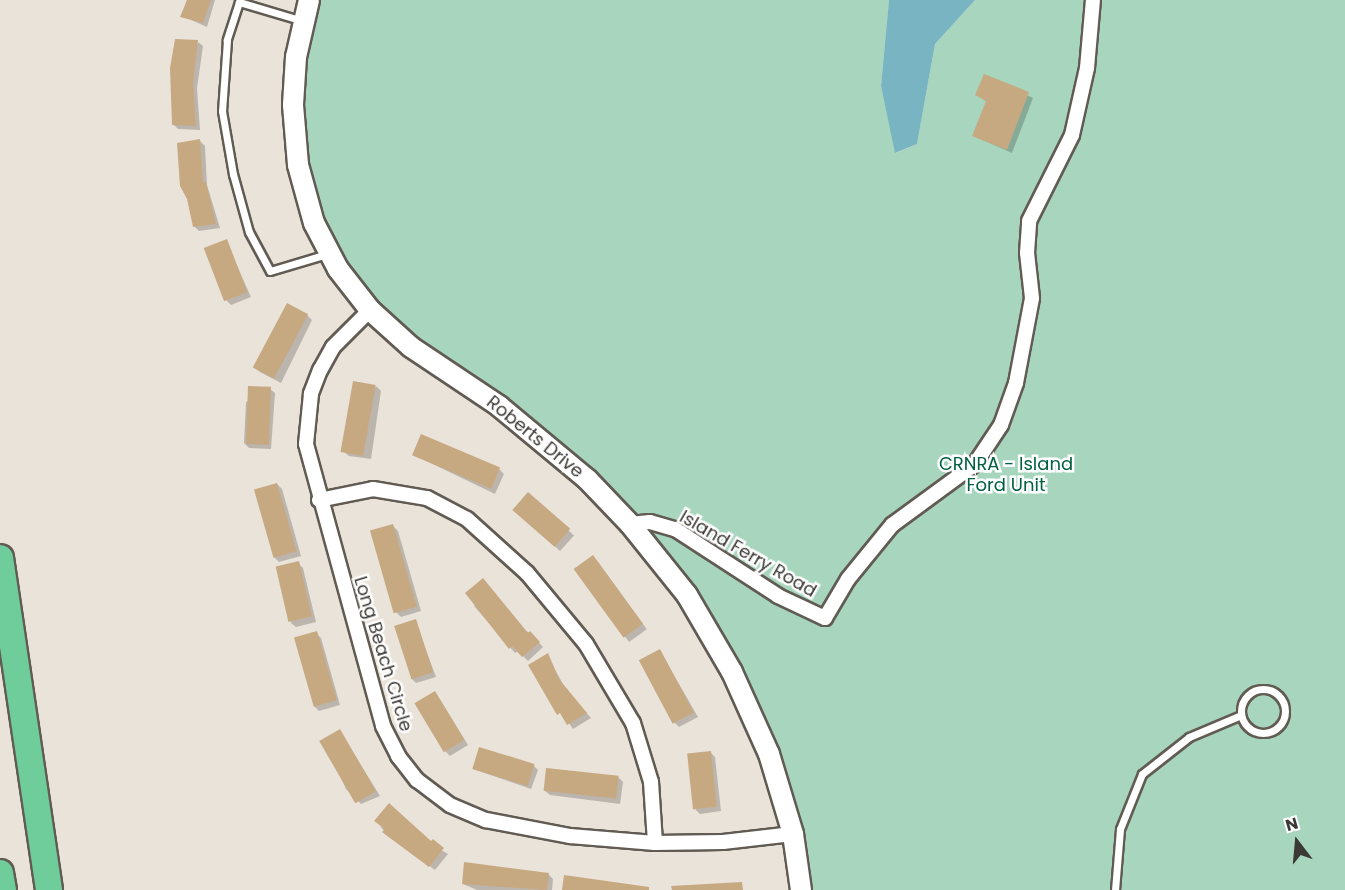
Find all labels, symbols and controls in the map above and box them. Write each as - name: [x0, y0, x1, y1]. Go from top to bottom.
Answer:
- street label: Roberts Drive: [482, 391, 588, 483]
- park label: CRNRA - Island Ford Unit: [939, 454, 1073, 496]
- street label: Island Ferry Road: [676, 506, 820, 602]
- street label: Long Beach Circle: [349, 574, 417, 734]
- north arrow: [1267, 812, 1327, 872]
- text: N: [1283, 812, 1301, 837]

